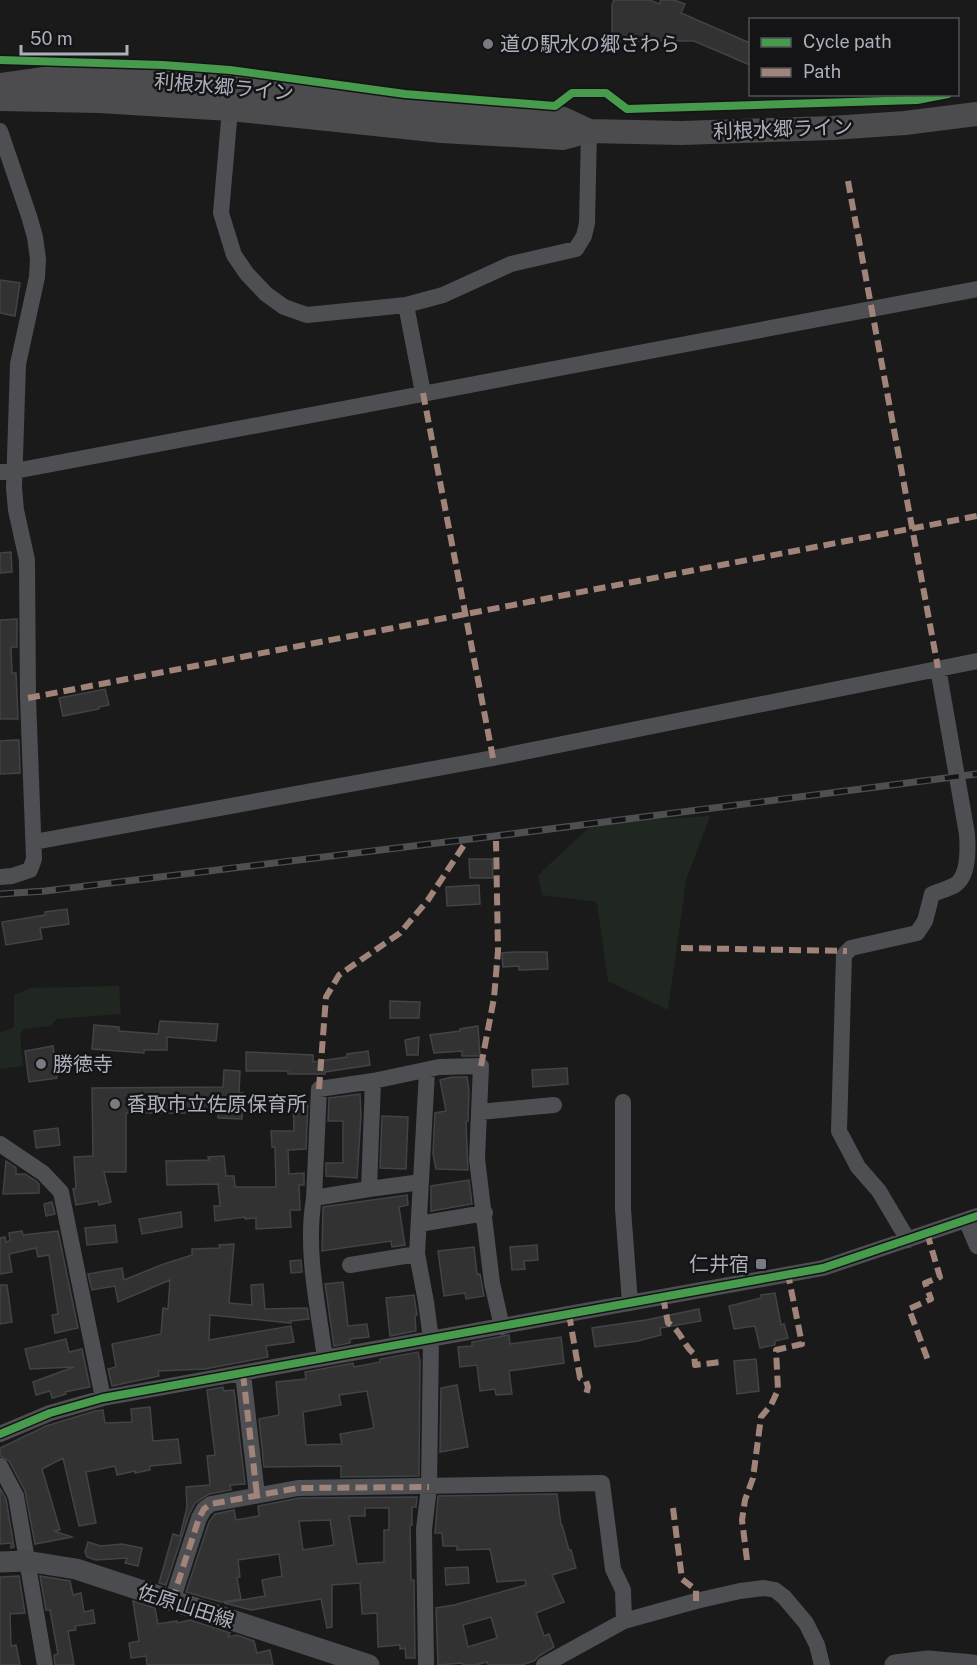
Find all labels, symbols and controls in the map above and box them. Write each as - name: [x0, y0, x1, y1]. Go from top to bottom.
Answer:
- scale bar: [21, 18, 128, 56]
- legend: [749, 18, 959, 96]
- text: 50 m: [30, 28, 73, 49]
- text: Cycle path: [803, 31, 892, 52]
- place label: 道の駅水の郷さわら: [500, 32, 680, 56]
- marker: 道の駅水の郷さわら: [481, 37, 495, 51]
- text: Path: [803, 61, 841, 82]
- street label: 利根水郷ライン: [153, 69, 295, 105]
- street label: 利根水郷ライン: [713, 115, 853, 143]
- place label: 勝徳寺: [53, 1052, 113, 1076]
- marker: 勝徳寺: [34, 1057, 48, 1071]
- place label: 香取市立佐原保育所: [127, 1092, 307, 1116]
- marker: 香取市立佐原保育所: [108, 1097, 122, 1111]
- place label: 仁井宿: [689, 1252, 749, 1276]
- marker: 仁井宿: [754, 1257, 768, 1271]
- street label: 佐原山田線: [135, 1579, 237, 1633]

